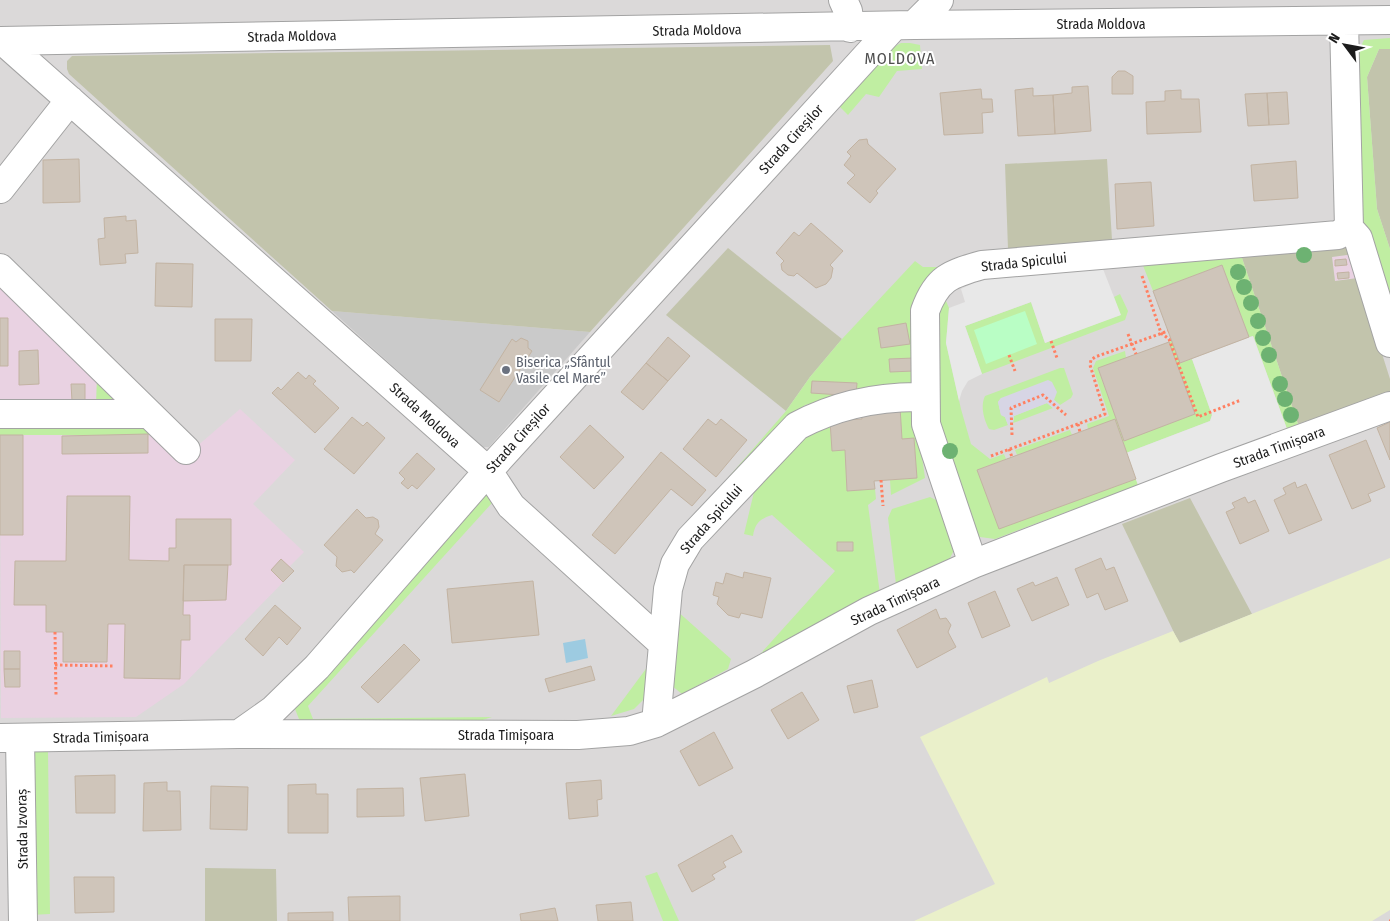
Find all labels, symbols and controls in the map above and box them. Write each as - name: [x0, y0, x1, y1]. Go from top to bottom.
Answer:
- street label: Strada Moldova: [1056, 16, 1146, 33]
- north arrow: [1320, 20, 1370, 70]
- street label: Strada Moldova: [652, 21, 742, 40]
- street label: Strada Moldova: [247, 27, 337, 46]
- text: N: [1325, 30, 1344, 46]
- district label: MOLDOVA: [865, 49, 935, 68]
- street label: Strada Cireșilor: [756, 101, 828, 178]
- street label: Strada Spicului: [980, 250, 1068, 275]
- place label: Biserica „Sfântul Vasile cel Mare”: [516, 354, 611, 387]
- marker: Biserica „Sfântul Vasile cel Mare”: [500, 364, 512, 376]
- street label: Strada Moldova: [386, 379, 464, 452]
- street label: Strada Cireșilor: [483, 400, 555, 477]
- street label: Strada Timișoara: [1231, 423, 1328, 473]
- street label: Strada Spicului: [677, 481, 746, 557]
- street label: Strada Timișoara: [848, 573, 943, 630]
- street label: Strada Timișoara: [458, 727, 554, 745]
- street label: Strada Timișoara: [53, 728, 149, 748]
- street label: Strada Izvoraș: [13, 789, 33, 869]

